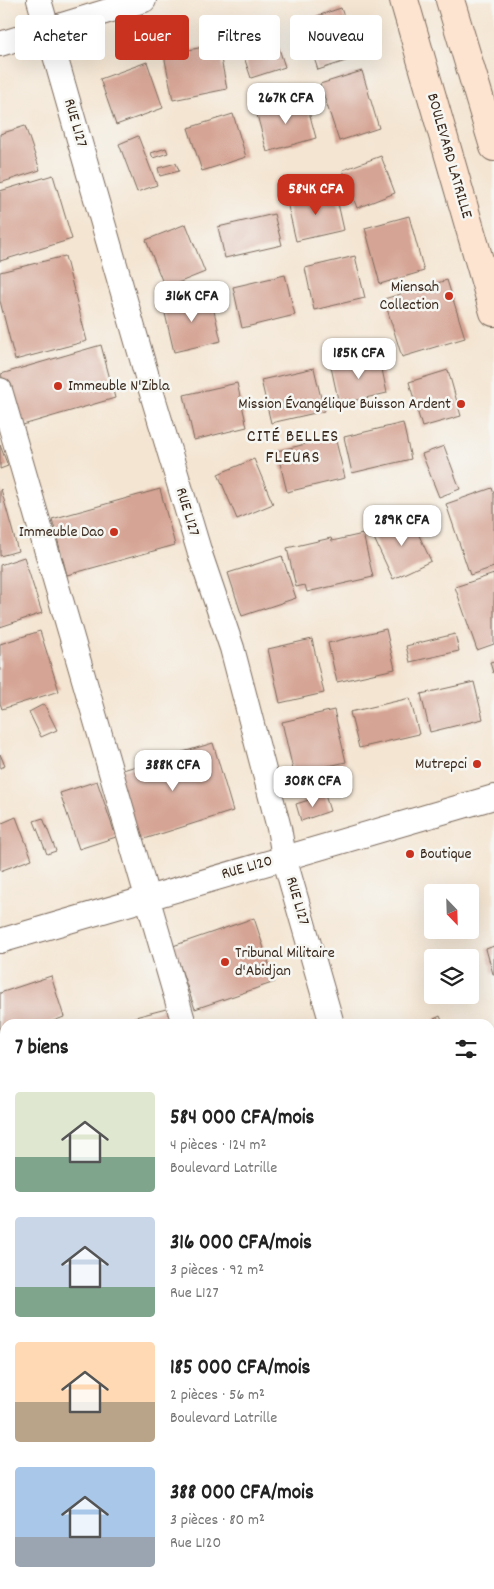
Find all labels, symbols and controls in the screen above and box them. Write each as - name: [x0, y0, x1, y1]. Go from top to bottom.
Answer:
- chip: Acheter: [15, 15, 105, 60]
- chip: Louer: [115, 15, 189, 60]
- chip: Filtres: [199, 15, 280, 60]
- chip: Nouveau: [290, 15, 382, 60]
- pin: 267K CFA: [234, 82, 338, 125]
- text: 267K CFA: [258, 87, 314, 110]
- street label: BOULEVARD LATRILLE: [420, 91, 478, 222]
- street label: RUE L127: [57, 96, 93, 150]
- pin: 584K CFA: [264, 174, 368, 216]
- text: 584K CFA: [288, 178, 344, 201]
- place label: Miensah Collection: [380, 276, 439, 317]
- pin: 316K CFA: [140, 280, 244, 323]
- text: 316K CFA: [165, 285, 219, 308]
- marker: Miensah Collection: [443, 290, 455, 302]
- pin: 185K CFA: [307, 338, 411, 380]
- text: 185K CFA: [333, 342, 385, 365]
- place label: Immeuble N'Zibla: [68, 375, 170, 398]
- marker: Immeuble N'Zibla: [52, 380, 64, 392]
- place label: Mission Évangélique Buisson Ardent: [238, 393, 451, 416]
- marker: Mission Évangélique Buisson Ardent: [455, 398, 467, 410]
- district label: CITÉ BELLES FLEURS: [247, 425, 339, 471]
- street label: RUE L127: [169, 485, 205, 539]
- pin: 289K CFA: [350, 504, 454, 547]
- text: 289K CFA: [374, 509, 430, 532]
- place label: Immeuble Dao: [19, 521, 104, 544]
- marker: Immeuble Dao: [108, 526, 120, 538]
- pin: 388K CFA: [121, 750, 225, 792]
- place label: Mutrepci: [415, 753, 467, 776]
- text: 388K CFA: [146, 754, 200, 777]
- marker: Mutrepci: [471, 758, 483, 770]
- pin: 308K CFA: [261, 766, 365, 808]
- text: 308K CFA: [284, 770, 342, 793]
- place label: Boutique: [420, 843, 472, 866]
- marker: Boutique: [404, 848, 416, 860]
- street label: RUE L120: [219, 850, 275, 886]
- street label: RUE L127: [279, 874, 315, 928]
- north arrow: [424, 884, 479, 939]
- map controls: [424, 884, 479, 1004]
- place label: Tribunal Militaire d'Abidjan: [235, 942, 335, 983]
- button: layers: [424, 949, 479, 1004]
- marker: Tribunal Militaire d'Abidjan: [219, 956, 231, 968]
- text: 7 biens: [15, 1034, 69, 1064]
- icon: filters: [452, 1035, 480, 1063]
- text: 584 000 CFA/mois: [170, 1104, 314, 1134]
- icon: home: [55, 1112, 115, 1172]
- text: 4 pièces · 124 m²: [170, 1134, 266, 1157]
- text: Boulevard Latrille: [170, 1157, 277, 1180]
- text: 316 000 CFA/mois: [170, 1229, 312, 1259]
- icon: home: [55, 1237, 115, 1297]
- text: 3 pièces · 92 m²: [170, 1259, 264, 1282]
- text: Rue L127: [170, 1282, 219, 1305]
- text: 185 000 CFA/mois: [170, 1354, 310, 1384]
- icon: home: [55, 1362, 115, 1422]
- text: 2 pièces · 56 m²: [170, 1384, 265, 1407]
- text: Boulevard Latrille: [170, 1407, 277, 1430]
- text: 388 000 CFA/mois: [170, 1479, 314, 1509]
- icon: home: [55, 1487, 115, 1547]
- text: 3 pièces · 80 m²: [170, 1509, 265, 1532]
- text: Rue L120: [170, 1532, 221, 1555]

